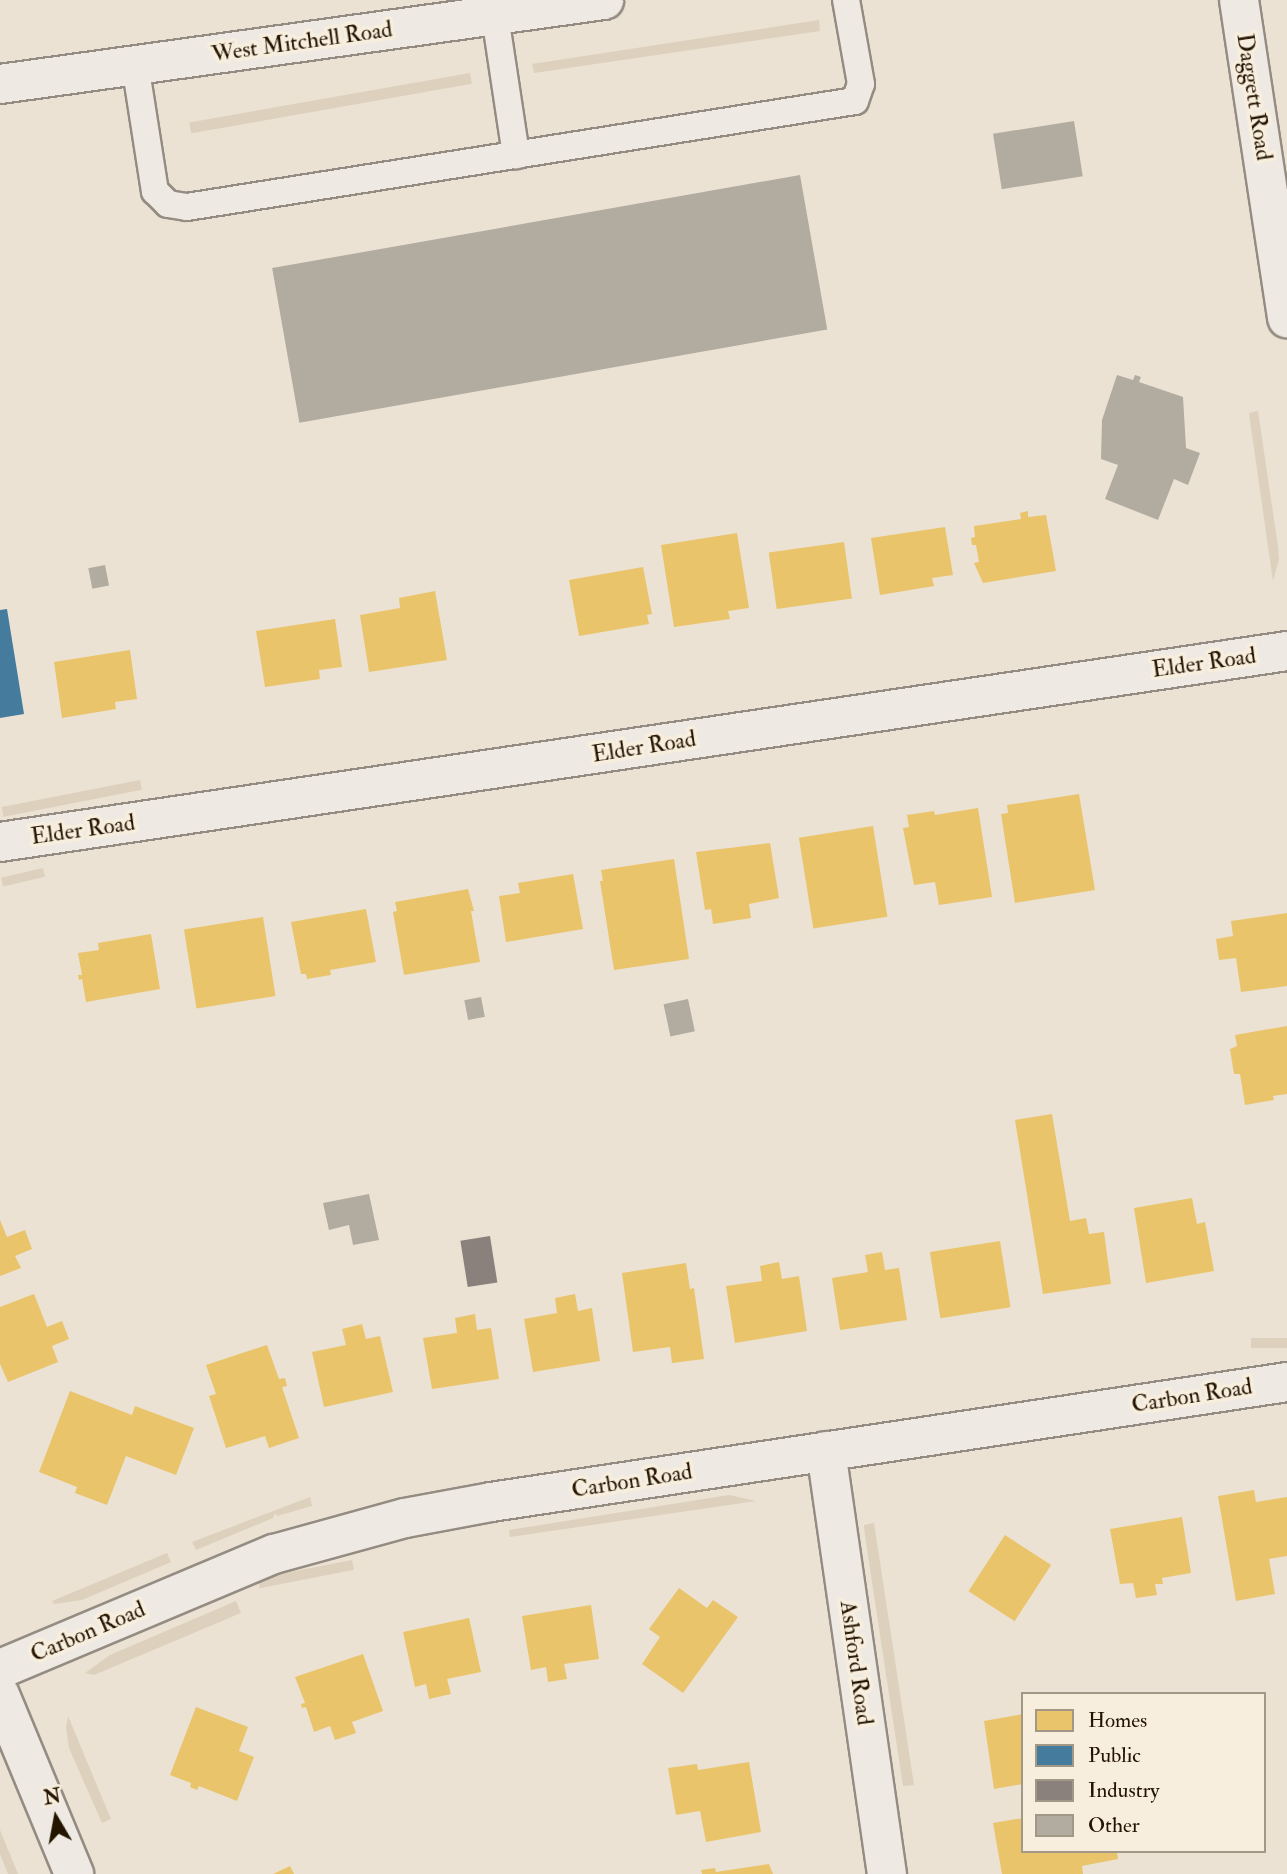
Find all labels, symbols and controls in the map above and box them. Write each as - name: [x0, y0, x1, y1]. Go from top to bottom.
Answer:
- street label: West Mitchell Road: [210, 16, 394, 68]
- street label: Daggett Road: [1230, 31, 1278, 163]
- street label: Elder Road: [1150, 642, 1258, 684]
- street label: Elder Road: [590, 725, 698, 769]
- street label: Elder Road: [29, 809, 137, 851]
- street label: Carbon Road: [1130, 1373, 1254, 1419]
- street label: Carbon Road: [570, 1458, 694, 1504]
- street label: Carbon Road: [27, 1595, 149, 1669]
- street label: Ashford Road: [834, 1599, 878, 1727]
- legend: [1021, 1692, 1266, 1853]
- text: Homes: [1088, 1707, 1147, 1734]
- text: Public: [1088, 1742, 1141, 1769]
- text: Industry: [1088, 1777, 1160, 1804]
- north arrow: [21, 1783, 91, 1853]
- text: N: [42, 1784, 63, 1811]
- text: Other: [1088, 1812, 1140, 1839]

